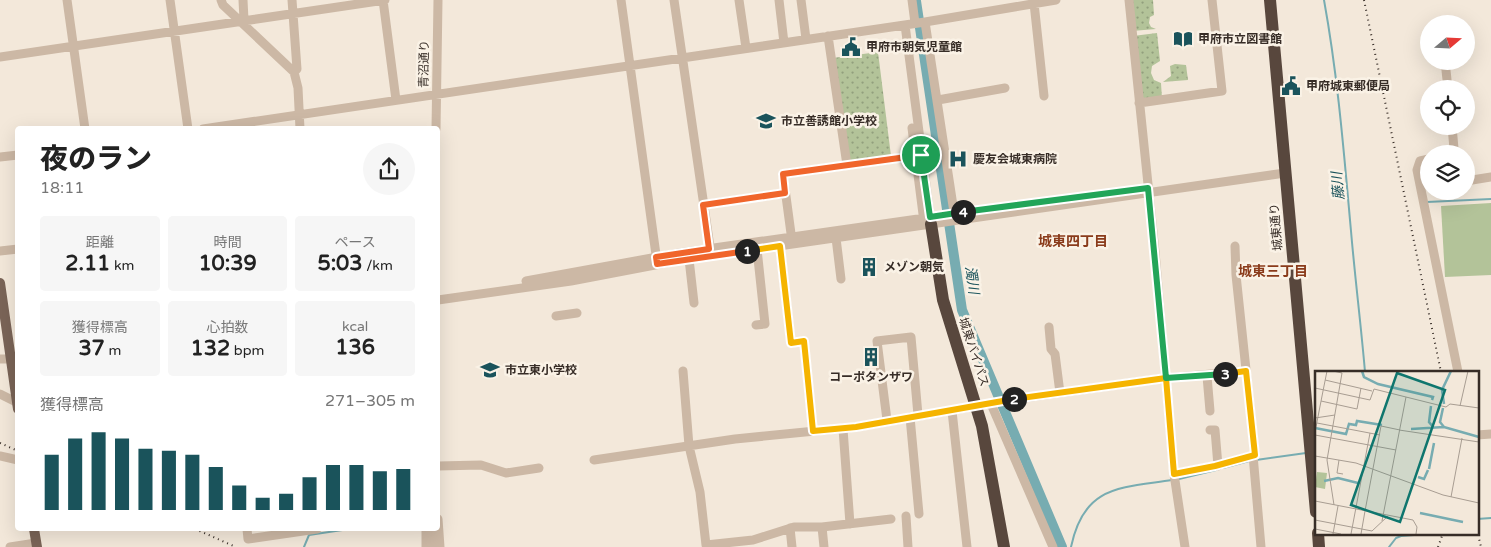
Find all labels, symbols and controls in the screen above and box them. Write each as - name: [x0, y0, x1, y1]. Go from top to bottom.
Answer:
- north arrow: [1420, 15, 1475, 70]
- map controls: [1420, 15, 1475, 200]
- library icon: 甲府市立図書館: [1172, 28, 1194, 50]
- place label: 甲府市立図書館: [1198, 32, 1282, 46]
- public building icon: 甲府市朝気児童館: [840, 36, 862, 58]
- street label: 青沼通り: [417, 40, 431, 88]
- place label: 甲府市朝気児童館: [866, 40, 962, 54]
- public building icon: 甲府城東郵便局: [1280, 75, 1302, 97]
- place label: 甲府城東郵便局: [1306, 79, 1390, 93]
- button: locate: [1420, 80, 1475, 135]
- school or university icon: 市立善誘館小学校: [755, 110, 777, 132]
- place label: 市立善誘館小学校: [781, 114, 877, 128]
- pin: [900, 134, 942, 176]
- icon: arrive: [907, 141, 935, 169]
- text: 夜のラン: [40, 142, 152, 176]
- button: share: [363, 143, 415, 195]
- button: layers: [1420, 145, 1475, 200]
- hospital icon: 慶友会城東病院: [947, 148, 969, 170]
- place label: 慶友会城東病院: [973, 152, 1057, 166]
- water label: 藤川: [1328, 169, 1348, 201]
- text: 18:11: [40, 178, 84, 198]
- pin: 4: [950, 200, 976, 224]
- street label: 城東通り: [1267, 202, 1285, 252]
- text: 4: [959, 204, 968, 221]
- district label: 城東四丁目: [1038, 233, 1108, 250]
- text: 距離: [86, 234, 114, 251]
- text: 時間: [213, 234, 241, 251]
- text: ペース: [335, 234, 376, 251]
- pin: 1: [734, 238, 760, 264]
- text: 1: [743, 243, 752, 260]
- text: 2.11: [65, 251, 110, 276]
- text: 10:39: [198, 251, 257, 276]
- text: 5:03: [317, 251, 363, 276]
- building icon: メゾン朝気: [858, 256, 880, 278]
- text: km: [110, 257, 134, 274]
- text: /km: [363, 257, 393, 274]
- place label: メゾン朝気: [884, 260, 944, 274]
- district label: 城東三丁目: [1238, 263, 1308, 280]
- water label: 濁川: [962, 265, 983, 297]
- street label: 城東バイパス: [956, 316, 992, 388]
- text: kcal: [342, 318, 368, 335]
- text: 獲得標高: [72, 319, 128, 336]
- text: 心拍数: [206, 319, 248, 336]
- text: 136: [335, 335, 375, 360]
- text: 37: [78, 336, 105, 361]
- text: 132: [191, 336, 230, 361]
- text: m: [105, 342, 121, 359]
- text: bpm: [230, 342, 264, 359]
- building icon: コーポタンザワ: [860, 346, 882, 368]
- school or university icon: 市立東小学校: [479, 359, 501, 381]
- pin: 3: [1212, 362, 1238, 386]
- place label: 市立東小学校: [505, 363, 577, 377]
- text: 3: [1221, 366, 1230, 383]
- place label: コーポタンザワ: [829, 370, 913, 384]
- inset map: [1315, 371, 1478, 534]
- pin: 2: [1002, 386, 1026, 412]
- text: 271–305 m: [325, 391, 415, 411]
- text: 2: [1010, 391, 1019, 408]
- text: 獲得標高: [40, 395, 104, 415]

